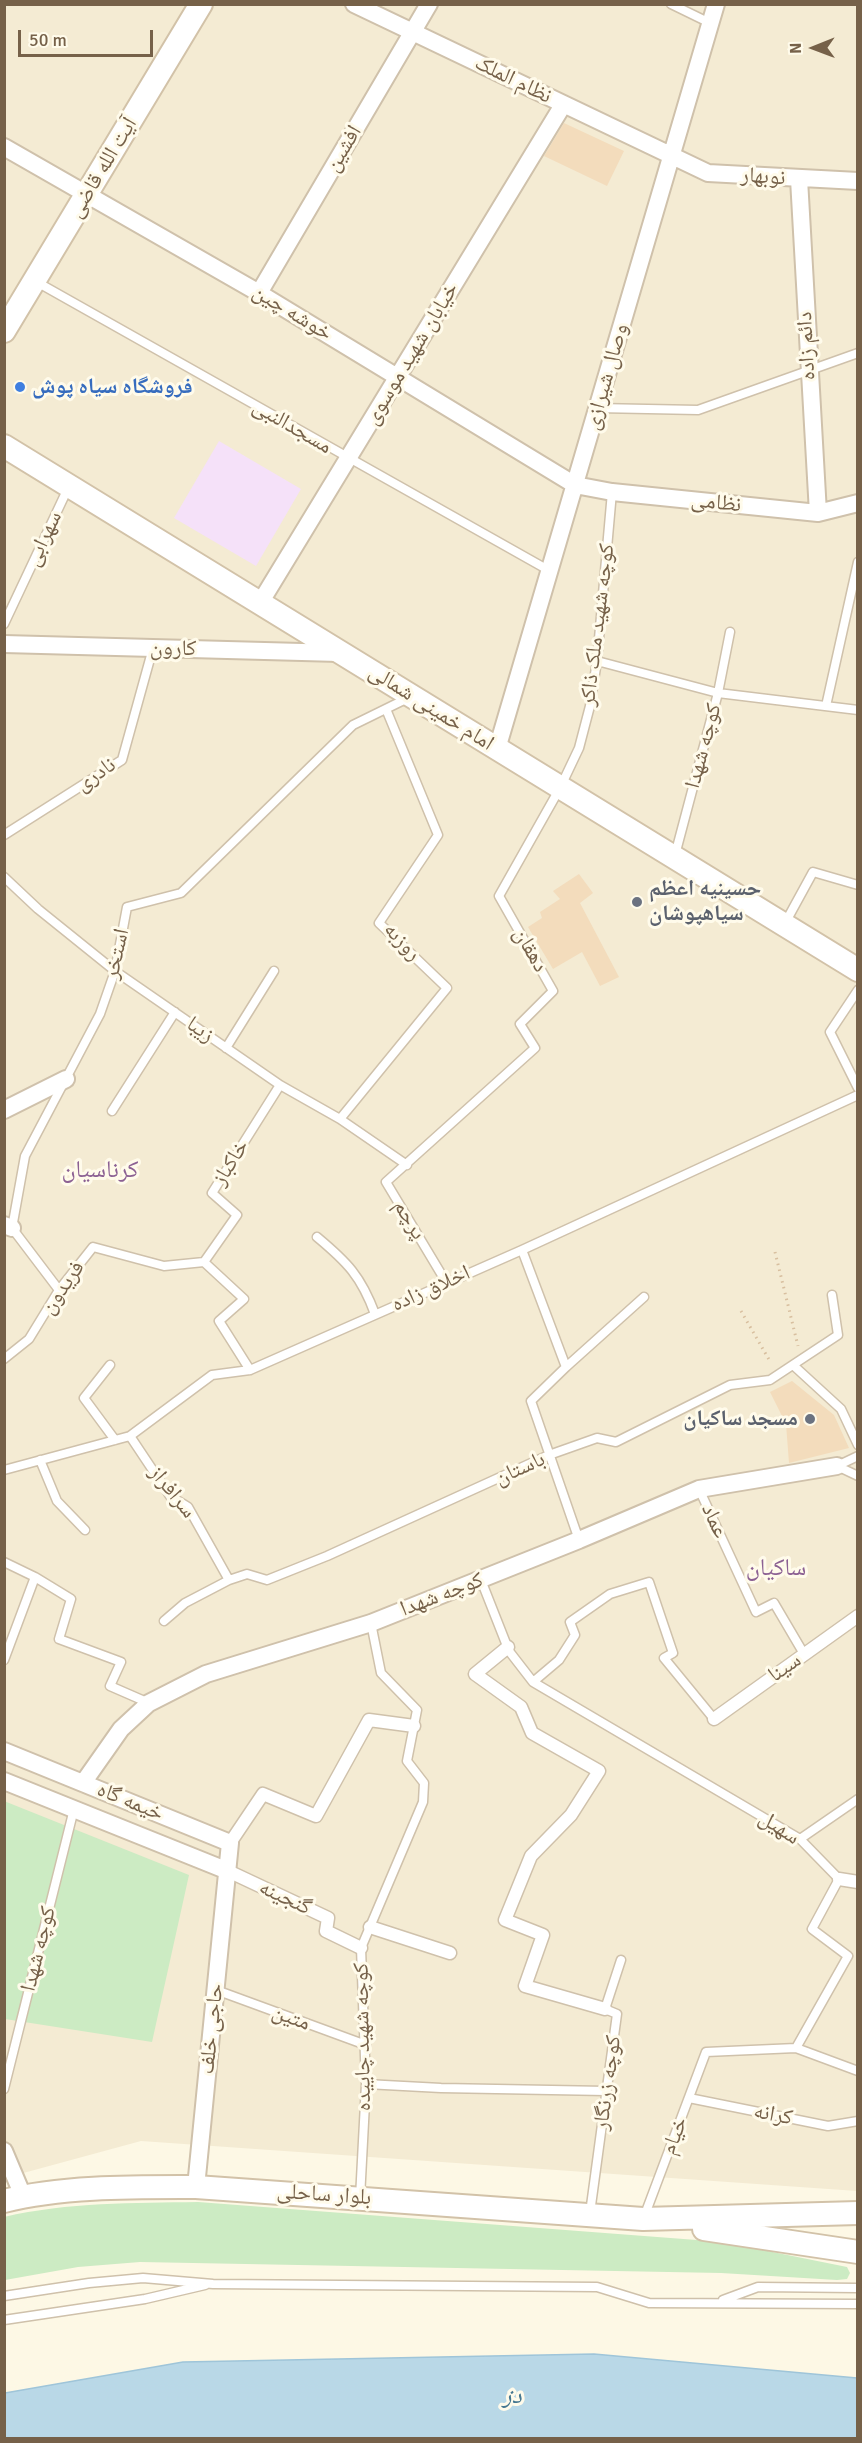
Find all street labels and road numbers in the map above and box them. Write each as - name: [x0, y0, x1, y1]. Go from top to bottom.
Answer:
- street label: نظام الملک: [470, 50, 556, 110]
- street label: آیت الله قاضی: [63, 113, 143, 223]
- street label: افشین: [320, 121, 368, 177]
- street label: نوبهار: [740, 162, 786, 192]
- street label: خیابان شهید موسوی: [359, 278, 465, 430]
- street label: خوشه چین: [247, 279, 337, 347]
- street label: دائم زاده: [792, 311, 822, 381]
- street label: وصال شیرازی: [579, 321, 635, 433]
- street label: مسجدالنبی: [247, 394, 337, 460]
- street label: نظامی: [689, 487, 743, 519]
- street label: سهرابی: [20, 507, 68, 571]
- street label: کوچه شهید ملک ذاکر: [575, 542, 621, 708]
- street label: کارون: [150, 635, 196, 663]
- street label: امام خمینی شمالی: [363, 659, 499, 757]
- street label: کوچه شهدا: [680, 701, 728, 791]
- street label: نادری: [71, 752, 121, 798]
- street label: روزبه: [378, 917, 426, 967]
- street label: دهقان: [507, 923, 553, 977]
- street label: استخر: [98, 926, 136, 982]
- street label: زیبا: [181, 1011, 219, 1049]
- street label: خاکباز: [207, 1135, 255, 1191]
- street label: پرچم: [387, 1195, 431, 1245]
- street label: فریدون: [35, 1256, 91, 1320]
- street label: اخلاق زاده: [387, 1260, 475, 1318]
- street label: باستان: [491, 1446, 549, 1492]
- street label: سرافراز: [143, 1460, 201, 1524]
- street label: عماد: [695, 1500, 733, 1542]
- street label: کوچه شهدا: [397, 1567, 487, 1623]
- street label: سینا: [763, 1647, 807, 1689]
- street label: خیمه گاه: [93, 1777, 167, 1827]
- street label: سهیل: [753, 1805, 805, 1851]
- street label: گنجینه: [255, 1875, 315, 1921]
- street label: کوچه شهدا: [16, 1904, 62, 1994]
- street label: کوچه شهید چاییده: [349, 1962, 377, 2112]
- street label: حاجی خلف: [194, 1982, 230, 2076]
- street label: متین: [268, 1999, 314, 2037]
- street label: کوچه زرنگار: [588, 2034, 628, 2132]
- street label: کرانه: [751, 2098, 795, 2132]
- street label: خیام: [656, 2113, 694, 2159]
- street label: بلوار ساحلی: [276, 2179, 372, 2211]

